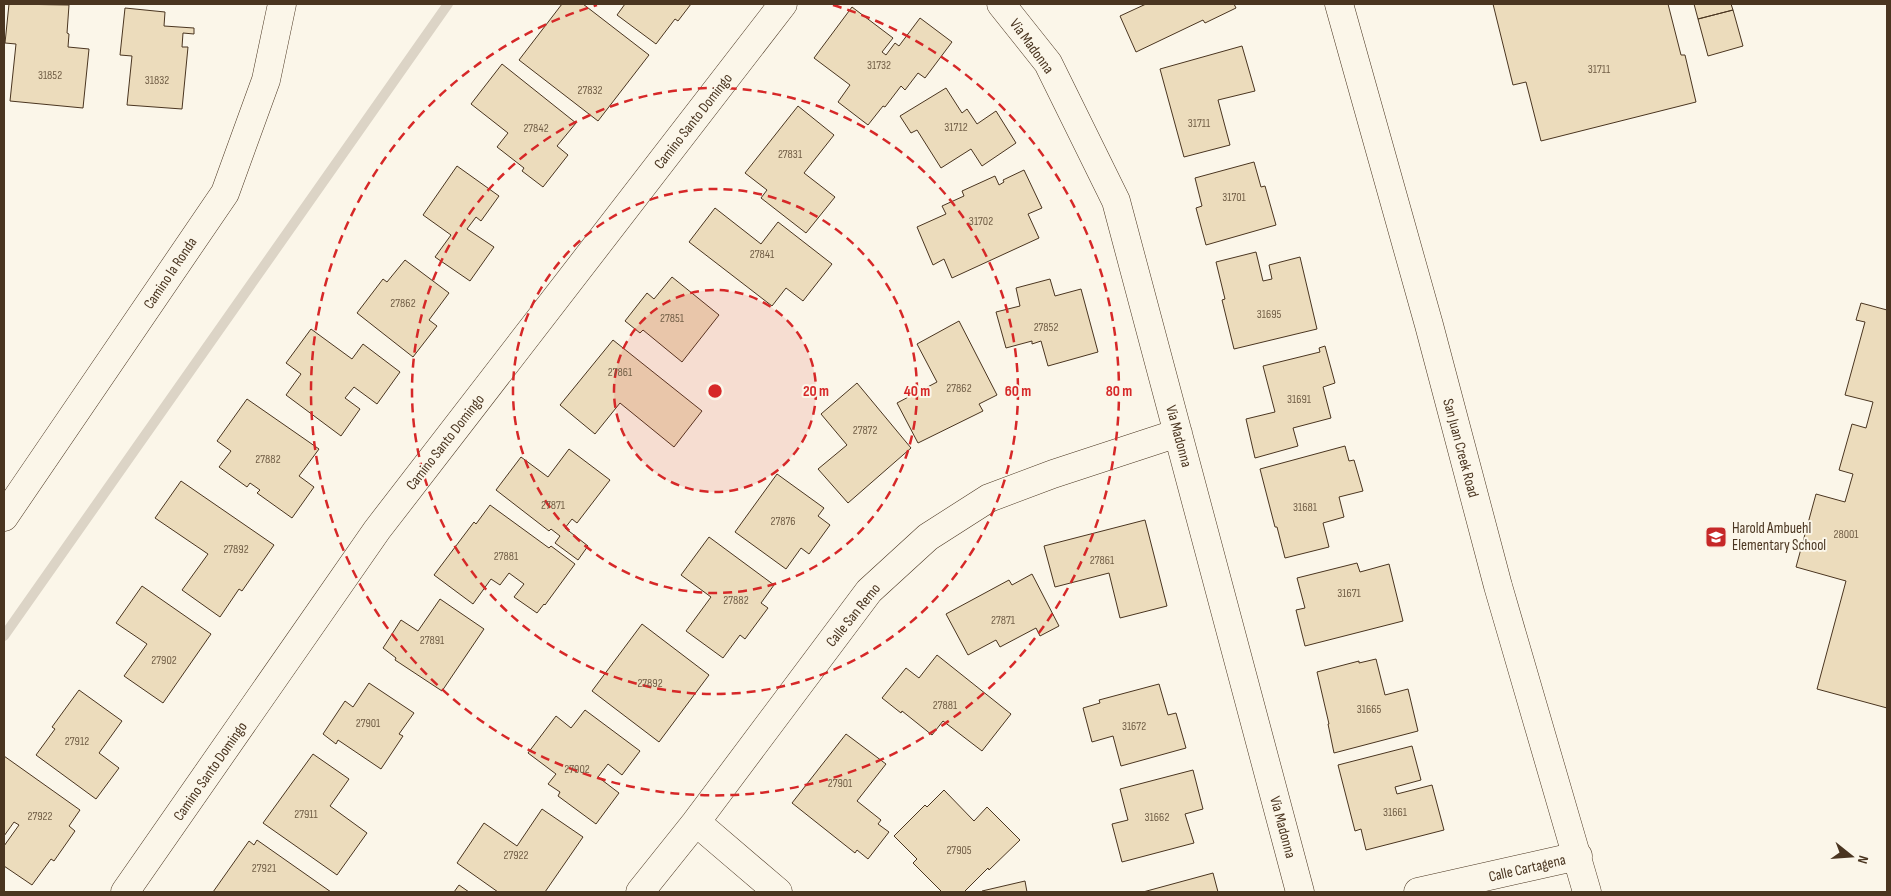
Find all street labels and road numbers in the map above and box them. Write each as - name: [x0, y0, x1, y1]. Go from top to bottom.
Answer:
- street label: Via Madonna: [1005, 15, 1058, 78]
- street label: Camino Santo Domingo: [650, 70, 737, 173]
- street label: Camino la Ronda: [139, 234, 202, 313]
- street label: Camino Santo Domingo: [402, 391, 489, 494]
- street label: San Juan Creek Road: [1438, 397, 1483, 500]
- street label: Via Madonna: [1161, 403, 1196, 469]
- street label: Calle San Remo: [822, 580, 885, 651]
- street label: Camino Santo Domingo: [169, 718, 252, 825]
- street label: Via Madonna: [1265, 794, 1300, 860]
- street label: Calle Cartagena: [1487, 850, 1568, 887]

